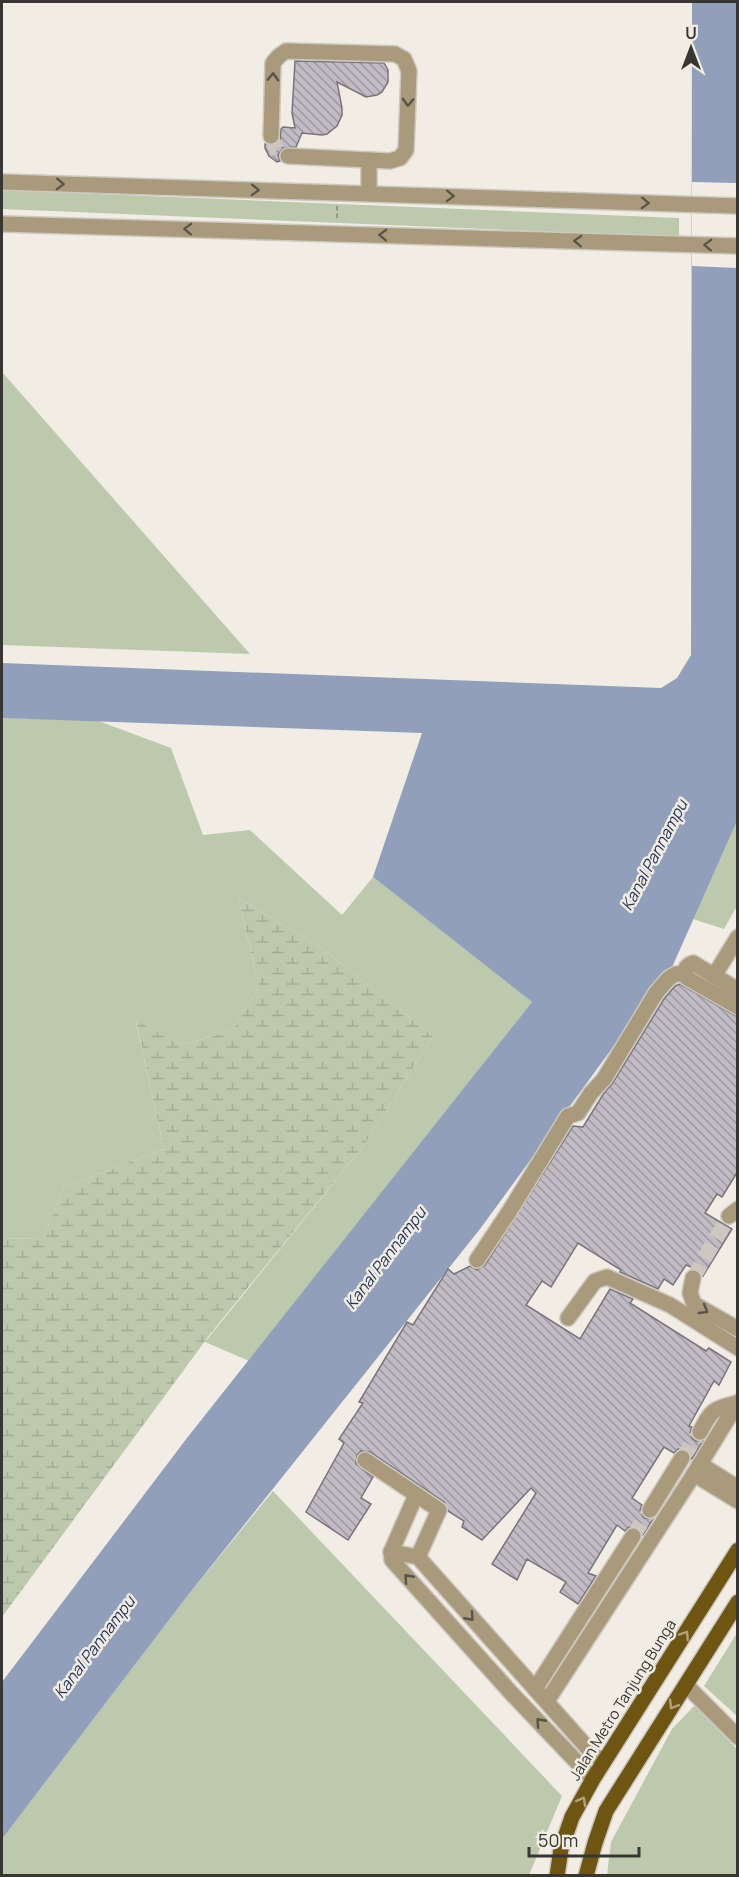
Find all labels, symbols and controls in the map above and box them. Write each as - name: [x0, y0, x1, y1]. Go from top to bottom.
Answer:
- north arrow: [661, 18, 721, 78]
- text: U: [685, 22, 697, 44]
- one-way arrow: [267, 73, 279, 82]
- one-way arrow: [402, 98, 414, 107]
- one-way arrow: [55, 177, 64, 190]
- one-way arrow: [250, 183, 259, 196]
- one-way arrow: [445, 190, 454, 202]
- one-way arrow: [640, 196, 649, 209]
- one-way arrow: [184, 223, 193, 236]
- one-way arrow: [379, 229, 388, 241]
- one-way arrow: [574, 234, 583, 247]
- one-way arrow: [704, 238, 713, 251]
- water label: Kanal Pannampu: [616, 795, 693, 914]
- water label: Kanal Pannampu: [339, 1201, 431, 1313]
- one-way arrow: [698, 1303, 708, 1314]
- one-way arrow: [404, 1575, 415, 1585]
- water label: Kanal Pannampu: [48, 1590, 140, 1702]
- one-way arrow: [463, 1610, 474, 1621]
- street label: Jalan Metro Tanjung Bunga: [564, 1615, 681, 1784]
- one-way arrow: [677, 1631, 689, 1641]
- one-way arrow: [668, 1699, 680, 1709]
- one-way arrow: [536, 1718, 547, 1729]
- one-way arrow: [574, 1796, 586, 1807]
- scale bar: [529, 1820, 638, 1858]
- text: 50 m: [538, 1828, 578, 1852]

